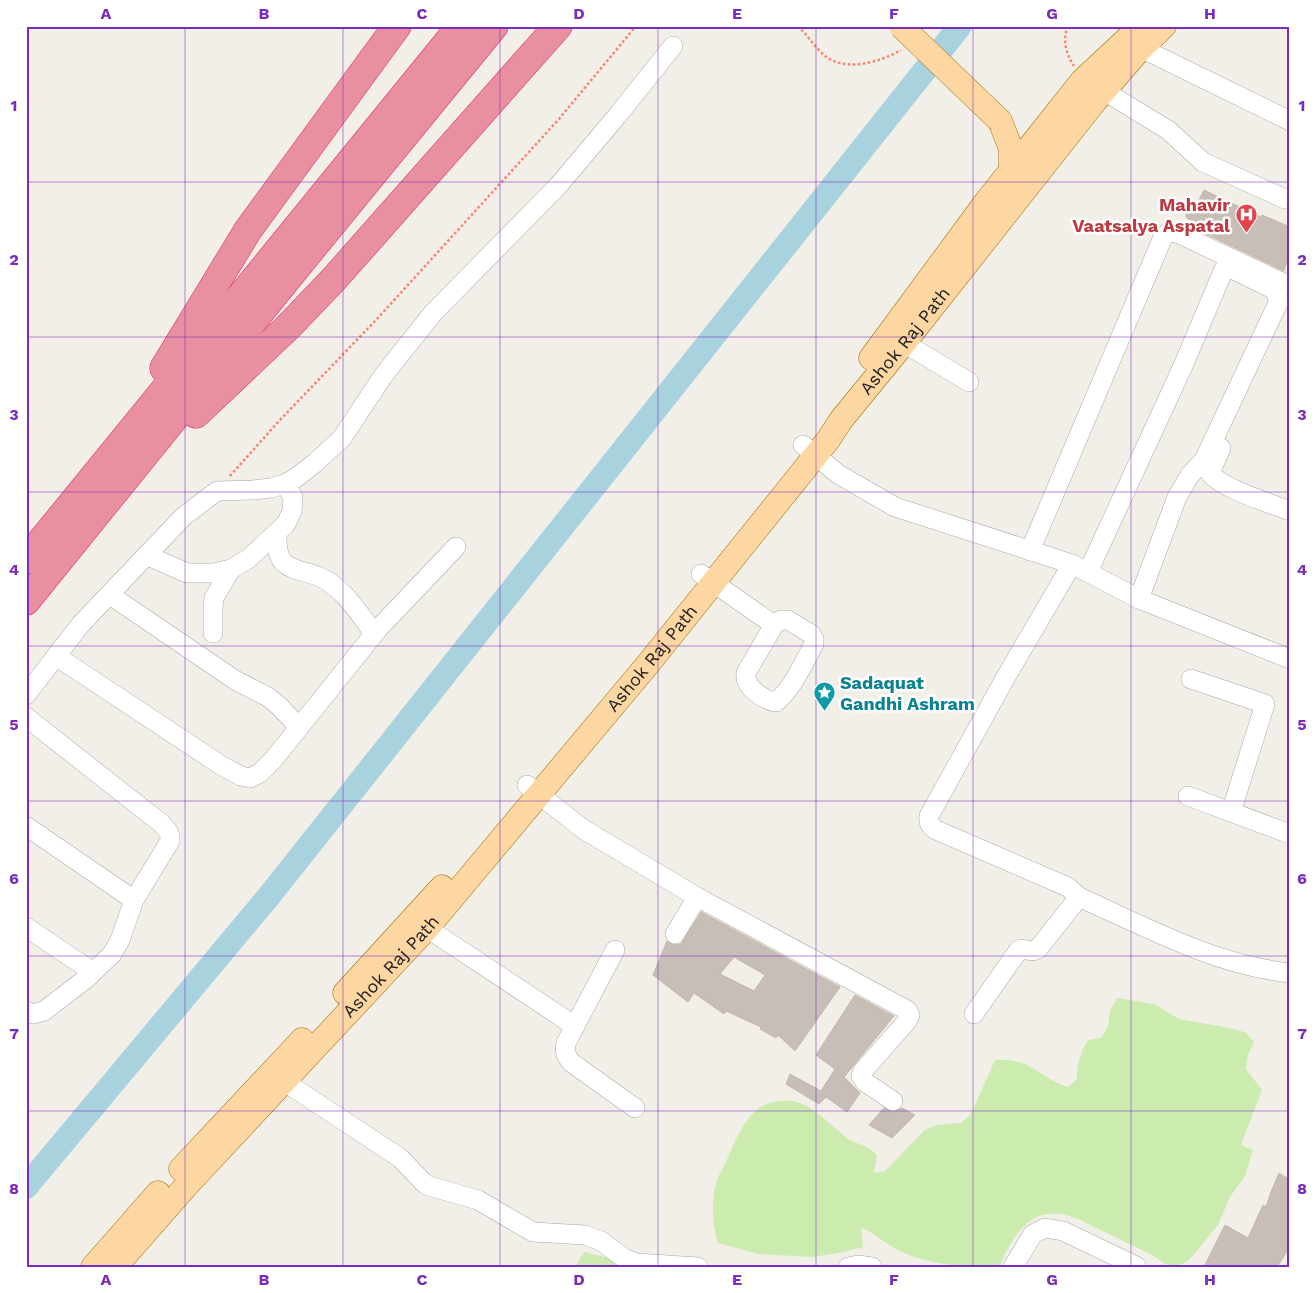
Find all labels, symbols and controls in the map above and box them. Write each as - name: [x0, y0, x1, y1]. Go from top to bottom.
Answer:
- text: A: [101, 4, 112, 23]
- text: B: [259, 4, 270, 23]
- text: C: [417, 4, 428, 23]
- text: D: [573, 4, 585, 23]
- text: E: [732, 4, 742, 23]
- text: F: [889, 4, 899, 23]
- text: G: [1046, 4, 1058, 23]
- text: H: [1204, 4, 1216, 23]
- text: 1: [11, 96, 17, 115]
- text: 1: [1299, 96, 1305, 115]
- place label: Mahavir Vaatsalya Aspatal: [1072, 194, 1230, 236]
- hospital icon: Mahavir Vaatsalya Aspatal: [1234, 203, 1258, 234]
- text: 2: [9, 250, 19, 269]
- text: 2: [1297, 250, 1307, 269]
- street label: Ashok Raj Path: [855, 283, 954, 399]
- text: 3: [9, 405, 19, 424]
- text: 3: [1297, 405, 1307, 424]
- text: 4: [9, 560, 19, 579]
- text: 4: [1297, 560, 1307, 579]
- street label: Ashok Raj Path: [602, 600, 701, 716]
- place label: Sadaquat Gandhi Ashram: [840, 672, 975, 714]
- place icon: Sadaquat Gandhi Ashram: [812, 681, 836, 712]
- text: 5: [9, 715, 19, 734]
- text: 5: [1297, 715, 1307, 734]
- text: 6: [9, 869, 19, 888]
- text: 6: [1297, 869, 1307, 888]
- street label: Ashok Raj Path: [338, 911, 443, 1022]
- text: 7: [9, 1024, 19, 1043]
- text: 7: [1297, 1024, 1307, 1043]
- text: 8: [9, 1179, 19, 1198]
- text: 8: [1297, 1179, 1307, 1198]
- text: A: [101, 1270, 112, 1289]
- text: B: [259, 1270, 270, 1289]
- text: C: [417, 1270, 428, 1289]
- text: D: [573, 1270, 585, 1289]
- text: E: [732, 1270, 742, 1289]
- text: F: [889, 1270, 899, 1289]
- text: G: [1046, 1270, 1058, 1289]
- text: H: [1204, 1270, 1216, 1289]

